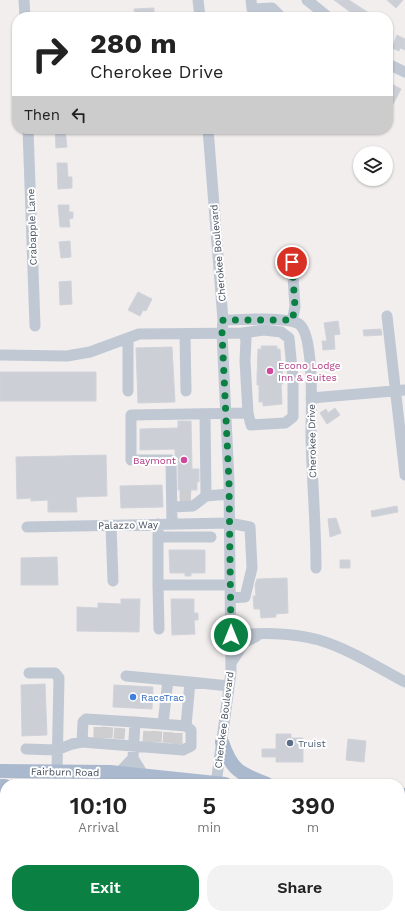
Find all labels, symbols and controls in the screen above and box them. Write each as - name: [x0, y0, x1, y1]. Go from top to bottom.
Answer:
- text: 280 m: [90, 27, 177, 60]
- icon: right: [24, 28, 76, 80]
- text: Cherokee Drive: [90, 61, 223, 82]
- icon: left: [68, 104, 90, 126]
- text: Then: [24, 106, 60, 124]
- map controls: [353, 146, 393, 186]
- button: layers: [353, 146, 393, 186]
- street label: Crabapple Lane: [25, 188, 39, 266]
- street label: Cherokee Boulevard: [208, 204, 228, 302]
- pin: [275, 245, 309, 279]
- icon: arrive: [281, 251, 303, 273]
- place label: Econo Lodge Inn & Suites: [278, 360, 341, 383]
- marker: Econo Lodge Inn & Suites: [265, 366, 275, 376]
- street label: Cherokee Drive: [306, 404, 318, 478]
- place label: Baymont: [133, 455, 177, 466]
- marker: Baymont: [179, 455, 189, 465]
- street label: Palazzo Way: [98, 519, 159, 531]
- position arrow: [210, 614, 252, 656]
- street label: Cherokee Boulevard: [213, 671, 235, 769]
- marker: RaceTrac: [128, 692, 138, 702]
- place label: RaceTrac: [141, 692, 185, 703]
- marker: Truist: [285, 738, 295, 748]
- place label: Truist: [298, 738, 327, 749]
- street label: Fairburn Road: [31, 766, 99, 778]
- text: 10:10: [70, 792, 127, 820]
- text: 5: [202, 792, 216, 820]
- text: 390: [291, 792, 335, 820]
- text: Arrival: [78, 820, 119, 835]
- text: min: [197, 820, 221, 835]
- text: m: [307, 820, 319, 835]
- button: Exit: [12, 865, 199, 911]
- button: Share: [207, 865, 393, 911]

